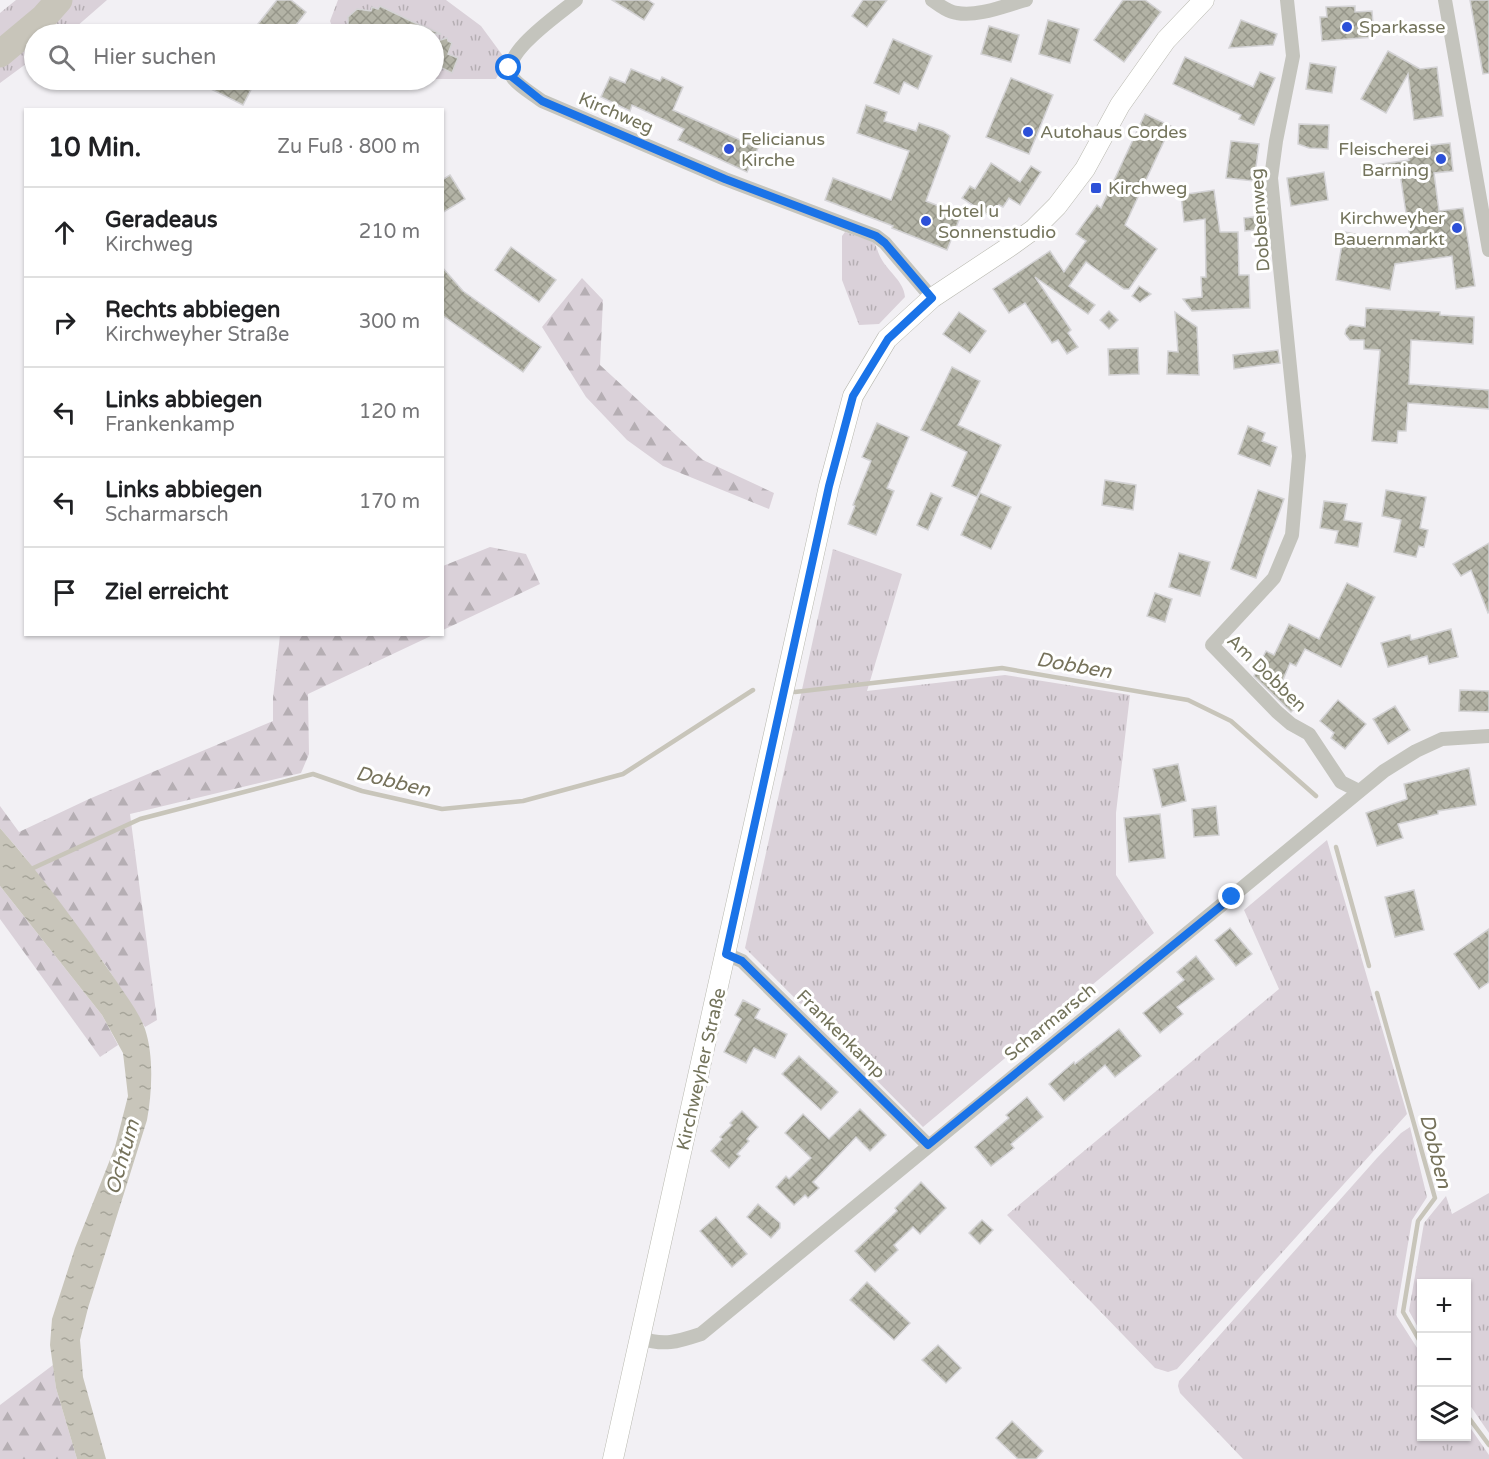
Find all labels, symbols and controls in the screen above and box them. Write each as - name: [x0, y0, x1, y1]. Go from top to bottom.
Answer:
- place label: Sparkasse: [1359, 16, 1446, 38]
- marker: Sparkasse: [1340, 20, 1354, 34]
- search box: [24, 24, 444, 90]
- icon: search: [45, 41, 78, 74]
- text: Hier suchen: [93, 44, 216, 70]
- route start: [495, 54, 521, 80]
- street label: Kirchweg: [575, 87, 657, 139]
- place label: Autohaus Cordes: [1040, 121, 1187, 143]
- marker: Autohaus Cordes: [1021, 125, 1035, 139]
- place label: Felicianus Kirche: [741, 128, 825, 171]
- text: 10 Min.: [48, 132, 141, 163]
- text: Zu Fuß · 800 m: [277, 135, 420, 159]
- place label: Fleischerei Barning: [1338, 138, 1429, 181]
- marker: Felicianus Kirche: [722, 142, 736, 156]
- marker: Fleischerei Barning: [1434, 152, 1448, 166]
- street label: Dobbenweg: [1245, 168, 1275, 272]
- place label: Kirchweg: [1108, 177, 1187, 199]
- marker: Kirchweg: [1089, 181, 1103, 195]
- place label: Hotel u Sonnenstudio: [938, 200, 1056, 243]
- text: Geradeaus: [105, 207, 217, 233]
- place label: Kirchweyher Bauernmarkt: [1333, 207, 1445, 250]
- marker: Hotel u Sonnenstudio: [919, 214, 933, 228]
- icon: ahead: [48, 216, 81, 249]
- text: 210 m: [359, 220, 420, 244]
- marker: Kirchweyher Bauernmarkt: [1450, 221, 1464, 235]
- text: Kirchweg: [105, 233, 193, 257]
- text: Rechts abbiegen: [105, 297, 280, 323]
- icon: right: [48, 306, 81, 339]
- text: 300 m: [359, 310, 420, 334]
- text: Kirchweyher Straße: [105, 323, 289, 347]
- text: Links abbiegen: [105, 387, 263, 413]
- icon: left: [48, 396, 81, 429]
- text: 120 m: [359, 400, 420, 424]
- text: Frankenkamp: [105, 413, 235, 437]
- text: Links abbiegen: [105, 477, 263, 503]
- icon: left: [48, 486, 81, 519]
- text: 170 m: [359, 490, 420, 514]
- text: Scharmarsch: [105, 503, 229, 527]
- icon: arrive: [48, 576, 81, 609]
- text: Ziel erreicht: [105, 579, 228, 605]
- street label: Am Dobben: [1222, 629, 1312, 717]
- water label: Dobben: [1035, 648, 1114, 685]
- water label: Dobben: [353, 761, 433, 803]
- route end: [1218, 883, 1244, 909]
- street label: Scharmarsch: [1000, 978, 1100, 1066]
- street label: Frankenkamp: [792, 985, 890, 1083]
- street label: Kirchweyher Straße: [672, 986, 730, 1152]
- water label: Dobben: [1414, 1112, 1456, 1192]
- water label: Ochtum: [101, 1117, 145, 1197]
- map controls: [1417, 1279, 1471, 1441]
- button: +: [1417, 1279, 1471, 1333]
- button: −: [1417, 1333, 1471, 1387]
- button: layers: [1417, 1387, 1471, 1441]

